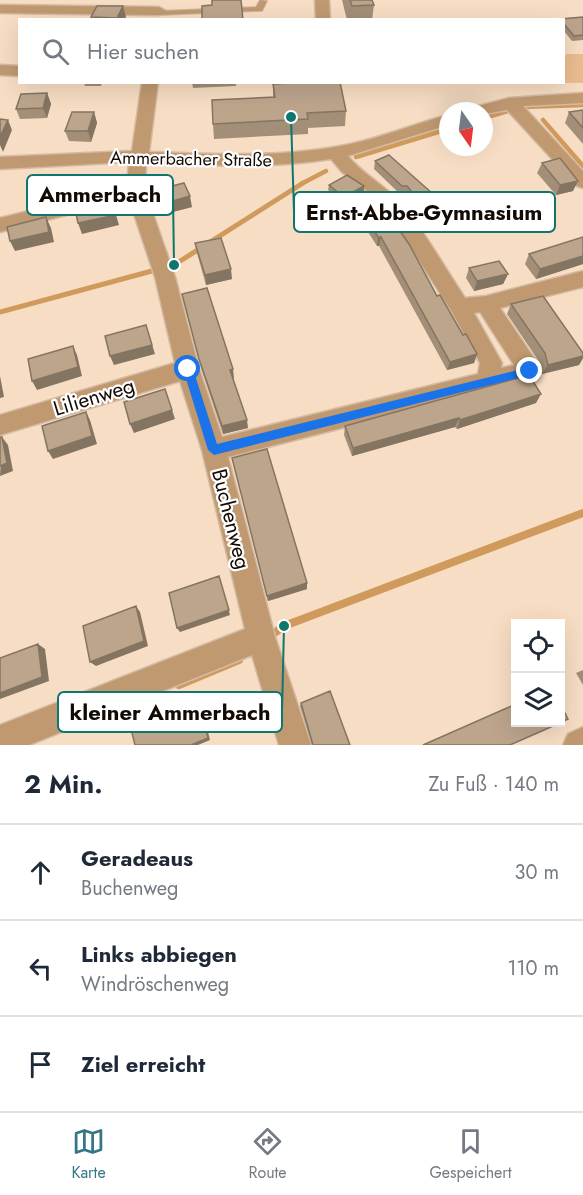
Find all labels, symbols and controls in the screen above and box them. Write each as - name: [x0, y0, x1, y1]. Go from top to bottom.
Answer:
- search box: [18, 18, 565, 84]
- icon: search: [39, 35, 72, 68]
- text: Hier suchen: [87, 35, 199, 67]
- north arrow: [439, 102, 493, 156]
- street label: Ammerbacher Straße: [110, 145, 272, 173]
- callout: Ammerbach: [27, 175, 173, 215]
- text: Ammerbach: [38, 178, 161, 210]
- callout: Ernst-Abbe-Gymnasium: [294, 192, 555, 232]
- text: Ernst-Abbe-Gymnasium: [306, 196, 542, 228]
- route start: [174, 355, 200, 381]
- route end: [516, 357, 542, 383]
- street label: Lilienweg: [50, 370, 138, 424]
- street label: Buchenweg: [204, 466, 258, 572]
- map controls: [511, 619, 565, 727]
- button: locate: [511, 619, 565, 673]
- button: layers: [511, 673, 565, 727]
- callout: kleiner Ammerbach: [58, 692, 282, 732]
- text: kleiner Ammerbach: [70, 696, 270, 728]
- text: 2 Min.: [24, 765, 103, 803]
- text: Zu Fuß · 140 m: [429, 770, 559, 799]
- text: Geradeaus: [81, 842, 193, 874]
- icon: ahead: [24, 856, 57, 889]
- text: 30 m: [514, 858, 559, 887]
- text: Buchenweg: [81, 874, 178, 903]
- text: Links abbiegen: [81, 938, 237, 970]
- icon: left: [24, 952, 57, 985]
- text: 110 m: [507, 954, 559, 983]
- text: Windröschenweg: [81, 970, 229, 999]
- icon: arrive: [24, 1048, 57, 1081]
- text: Ziel erreicht: [81, 1048, 205, 1080]
- tab: Karte: [71, 1125, 106, 1184]
- tab: Route: [248, 1125, 287, 1184]
- tab: Gespeichert: [429, 1125, 512, 1184]

